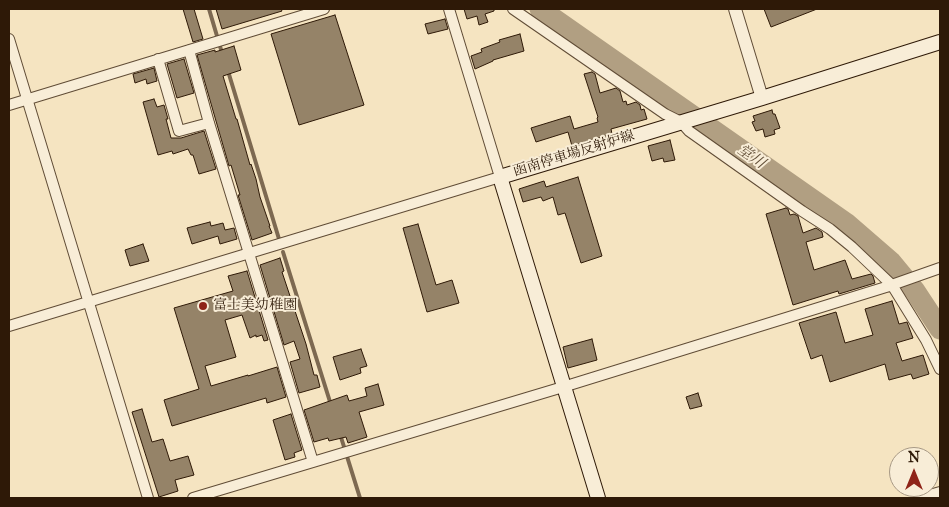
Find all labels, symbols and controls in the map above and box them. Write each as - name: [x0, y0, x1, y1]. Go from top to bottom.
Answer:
- street label: 函南停車場反射炉線: [511, 128, 637, 180]
- water label: 堂川: [734, 141, 768, 173]
- place label: 富士美幼稚園: [213, 298, 297, 314]
- marker: 富士美幼稚園: [197, 300, 209, 312]
- north arrow: [889, 447, 939, 497]
- text: N: [908, 449, 920, 466]

